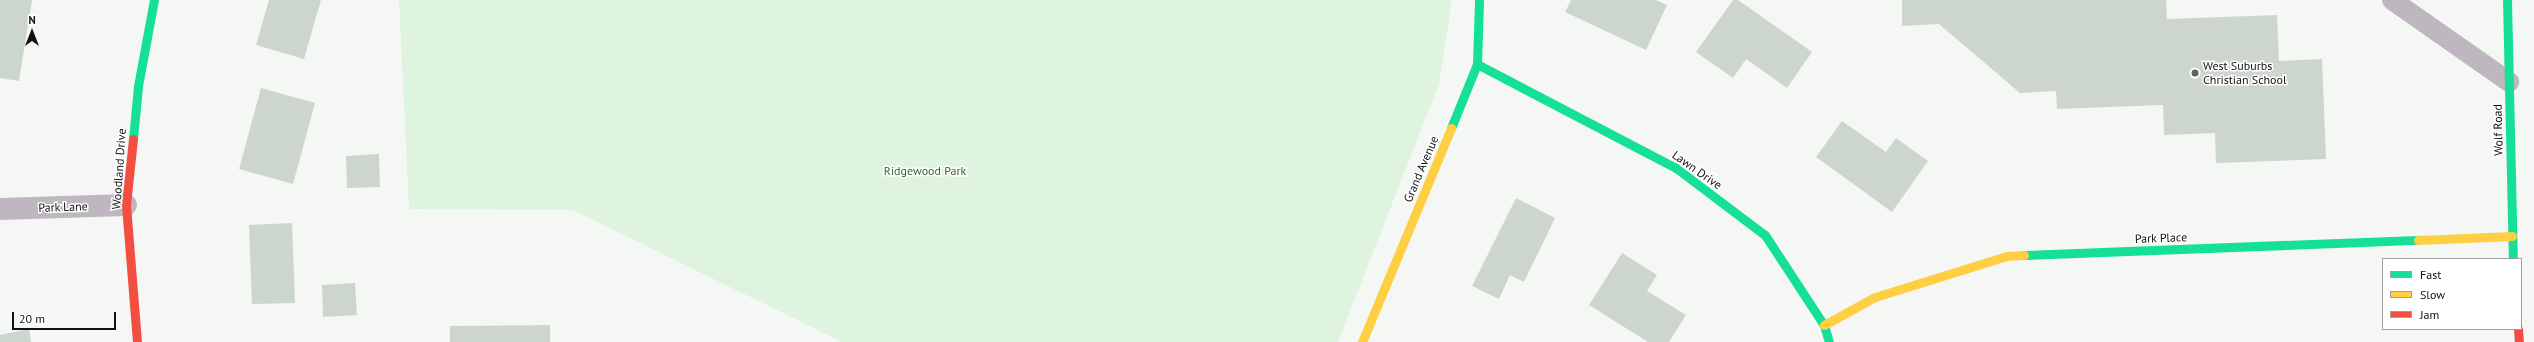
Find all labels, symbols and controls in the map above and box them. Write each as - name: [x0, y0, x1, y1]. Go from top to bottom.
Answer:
- north arrow: [12, 12, 52, 52]
- text: N: [28, 13, 36, 27]
- place label: West Suburbs Christian School: [2203, 59, 2286, 87]
- marker: West Suburbs Christian School: [2190, 68, 2200, 78]
- street label: Wolf Road: [2490, 104, 2506, 156]
- street label: Woodland Drive: [109, 128, 129, 210]
- street label: Grand Avenue: [1400, 133, 1442, 205]
- street label: Lawn Drive: [1669, 148, 1725, 192]
- park label: Ridgewood Park: [884, 164, 966, 178]
- street label: Park Lane: [38, 199, 88, 215]
- street label: Park Place: [2134, 230, 2188, 246]
- legend: [2382, 258, 2522, 330]
- text: Fast: [2420, 267, 2441, 282]
- text: Slow: [2420, 287, 2445, 302]
- scale bar: [14, 304, 118, 330]
- text: Jam: [2420, 307, 2439, 322]
- text: 20 m: [19, 311, 45, 326]

